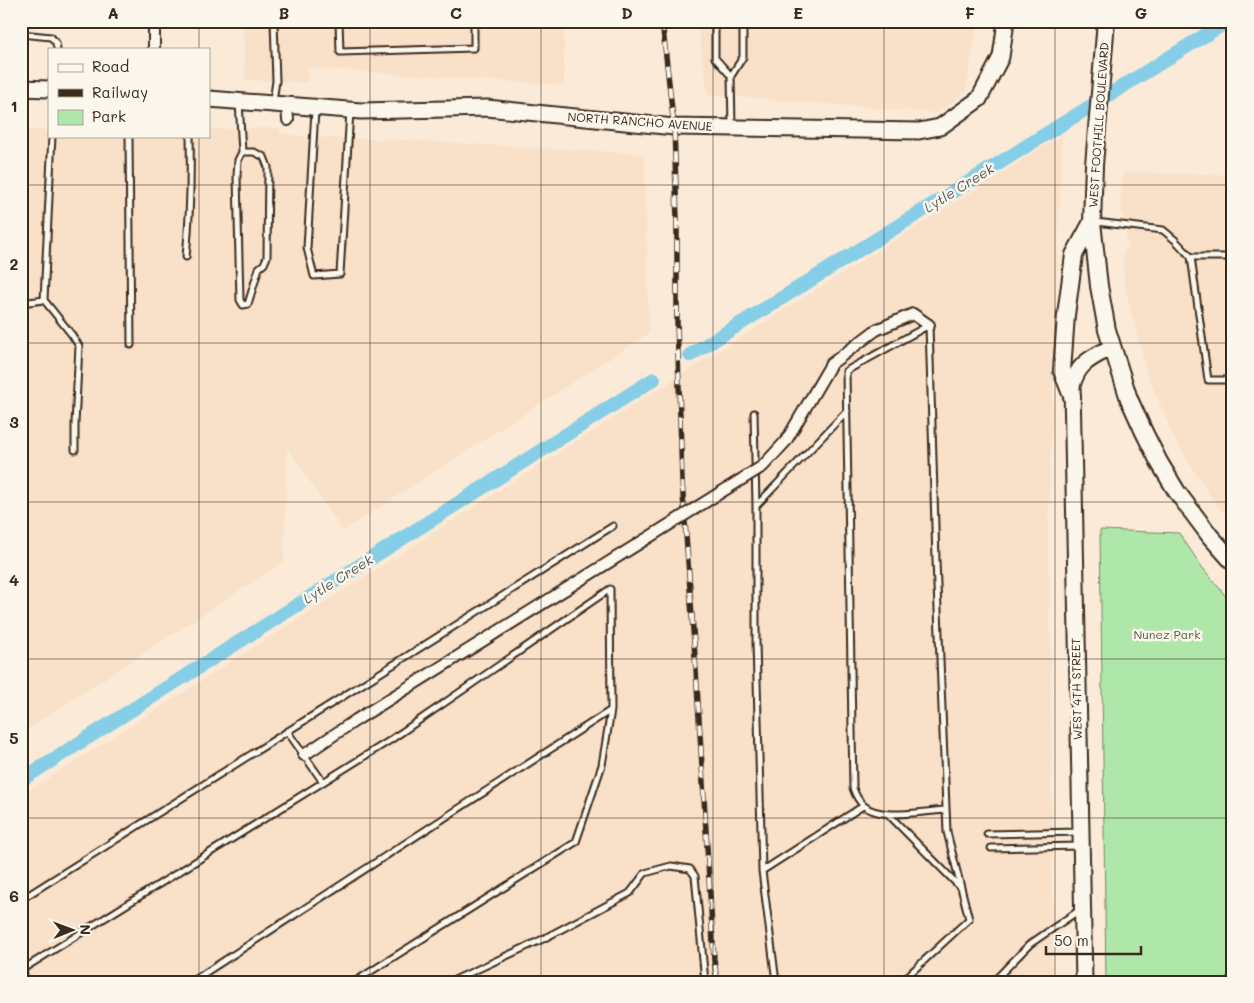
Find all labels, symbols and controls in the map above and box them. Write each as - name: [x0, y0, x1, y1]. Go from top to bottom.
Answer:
- text: A: [107, 2, 119, 23]
- text: B: [279, 2, 289, 23]
- text: C: [450, 2, 462, 23]
- text: D: [621, 2, 633, 23]
- text: E: [793, 2, 803, 23]
- text: F: [965, 2, 975, 23]
- text: G: [1135, 2, 1147, 23]
- street label: WEST FOOTHILL BOULEVARD: [1084, 42, 1112, 208]
- legend: [48, 48, 210, 138]
- text: Road: [92, 56, 129, 76]
- text: Railway: [92, 82, 148, 102]
- text: 1: [10, 95, 18, 116]
- text: Park: [92, 106, 126, 126]
- street label: NORTH RANCHO AVENUE: [567, 108, 713, 134]
- water label: Lytle Creek: [920, 158, 998, 217]
- text: 2: [10, 253, 19, 274]
- text: 3: [9, 411, 19, 432]
- water label: Lytle Creek: [299, 549, 377, 608]
- text: 4: [9, 569, 19, 590]
- park label: Nunez Park: [1133, 626, 1201, 642]
- street label: WEST 4TH STREET: [1067, 637, 1085, 740]
- text: 5: [9, 727, 19, 748]
- text: 6: [9, 885, 19, 906]
- north arrow: [48, 906, 98, 956]
- scale bar: [1046, 923, 1142, 955]
- text: N: [76, 924, 95, 935]
- text: 50 m: [1054, 930, 1089, 950]

